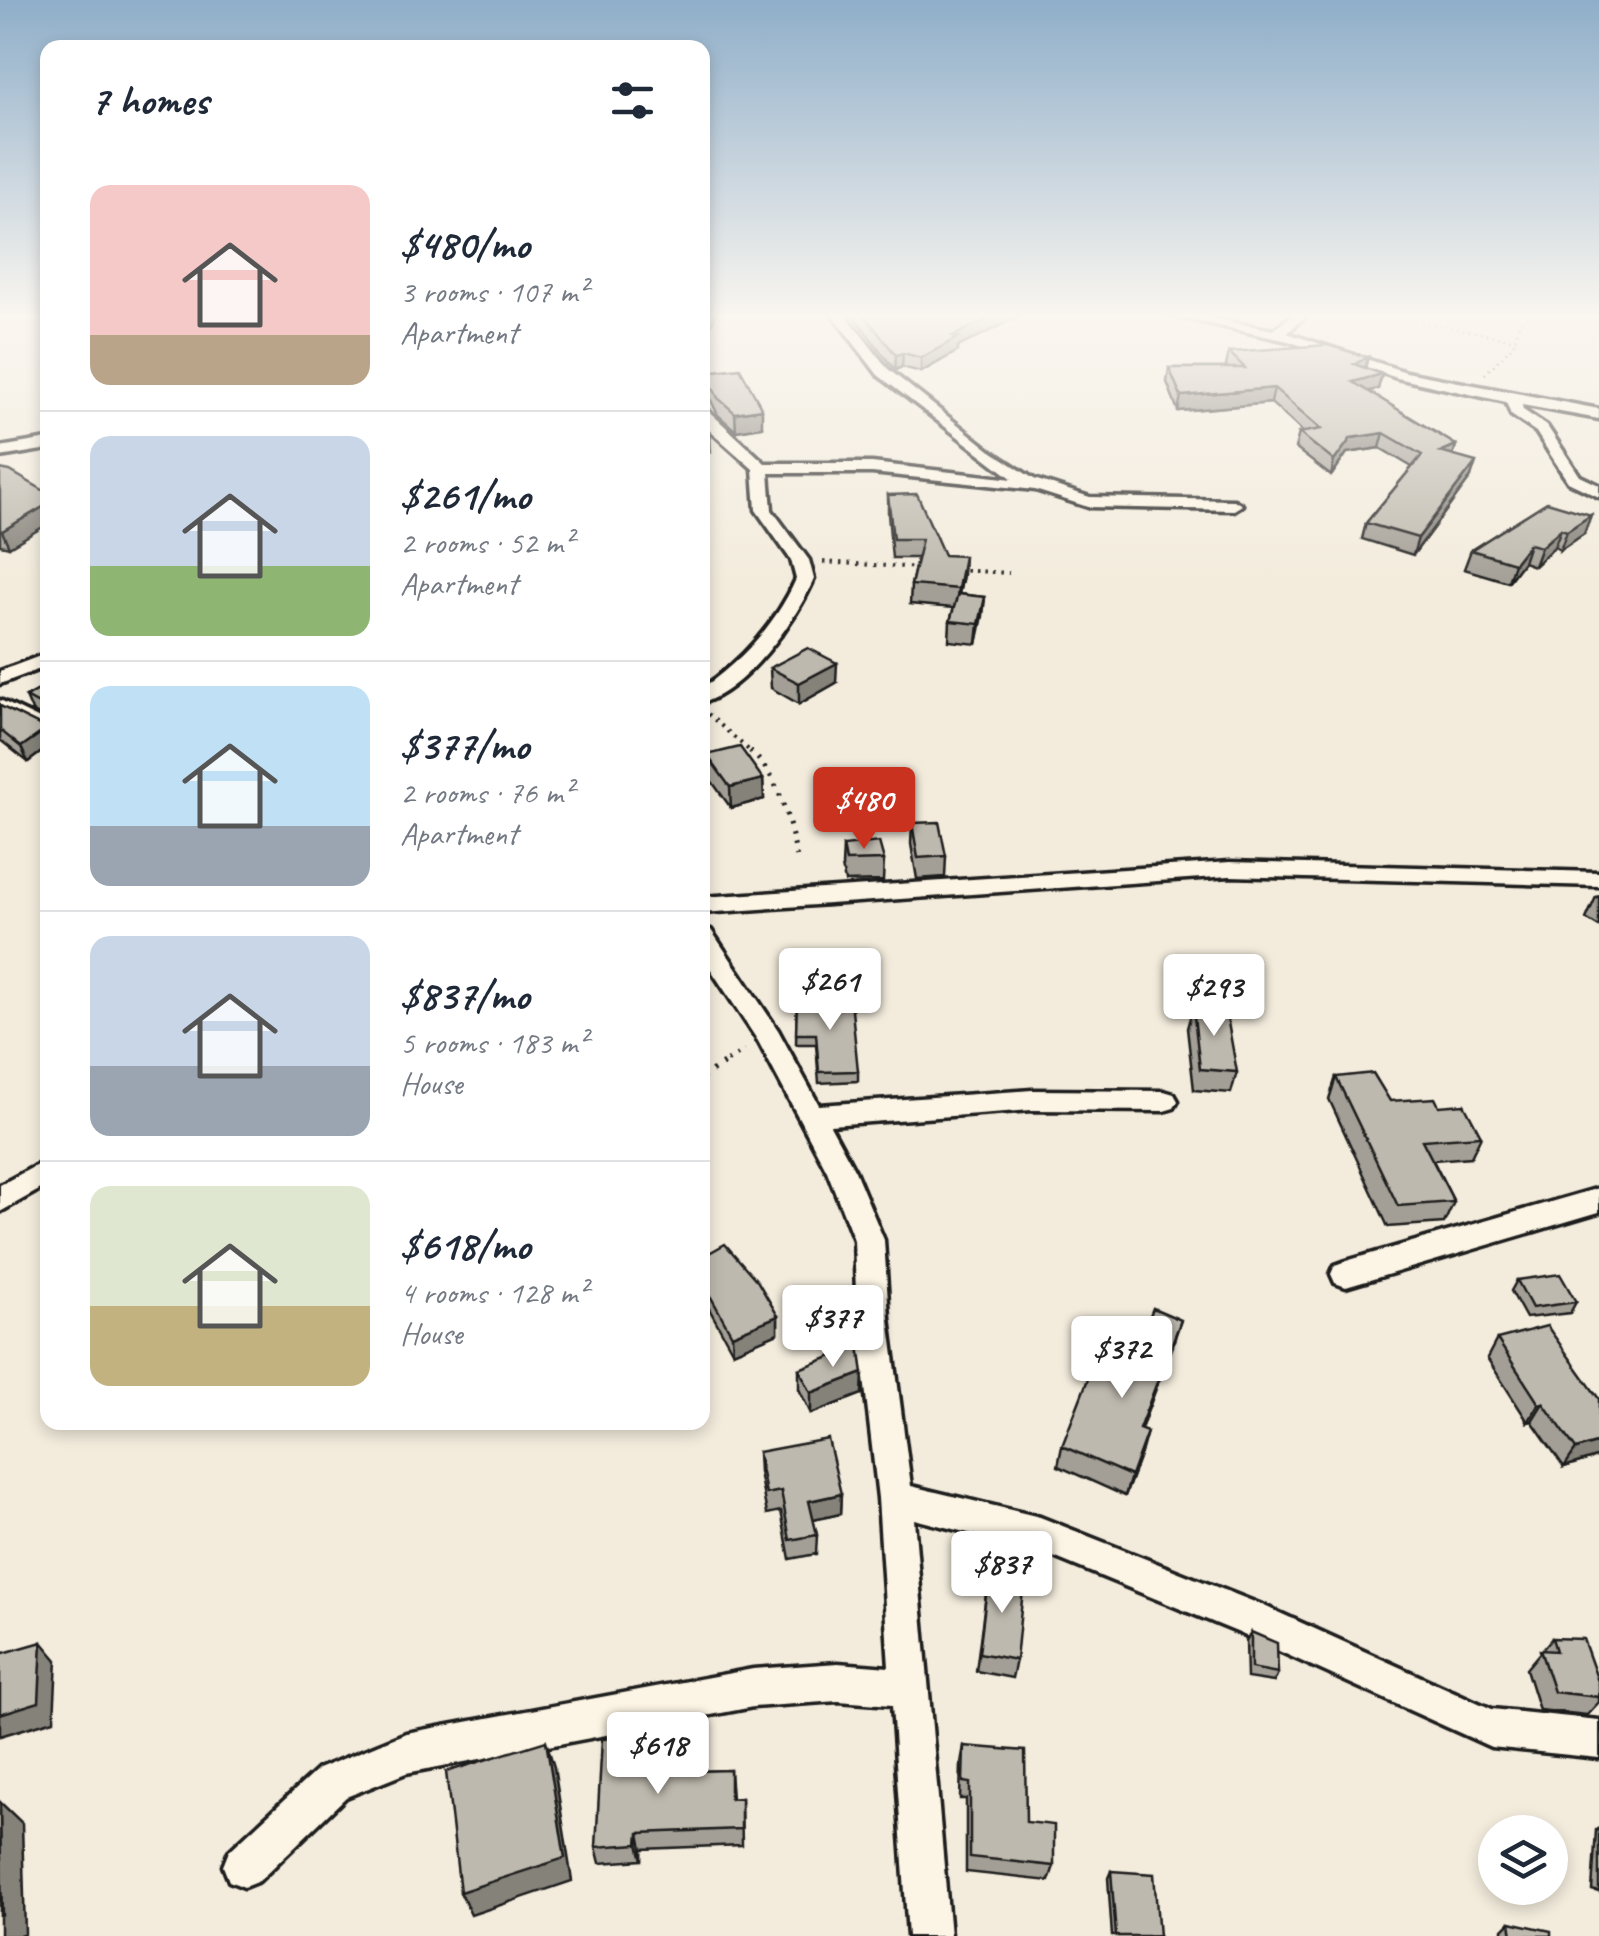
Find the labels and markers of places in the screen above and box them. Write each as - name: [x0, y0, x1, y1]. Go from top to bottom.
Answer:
- pin: $480: [805, 767, 923, 852]
- pin: $261: [771, 948, 889, 1033]
- pin: $293: [1155, 954, 1273, 1039]
- pin: $377: [774, 1285, 892, 1370]
- pin: $372: [1063, 1316, 1181, 1401]
- pin: $837: [943, 1531, 1061, 1616]
- pin: $618: [599, 1712, 717, 1797]

